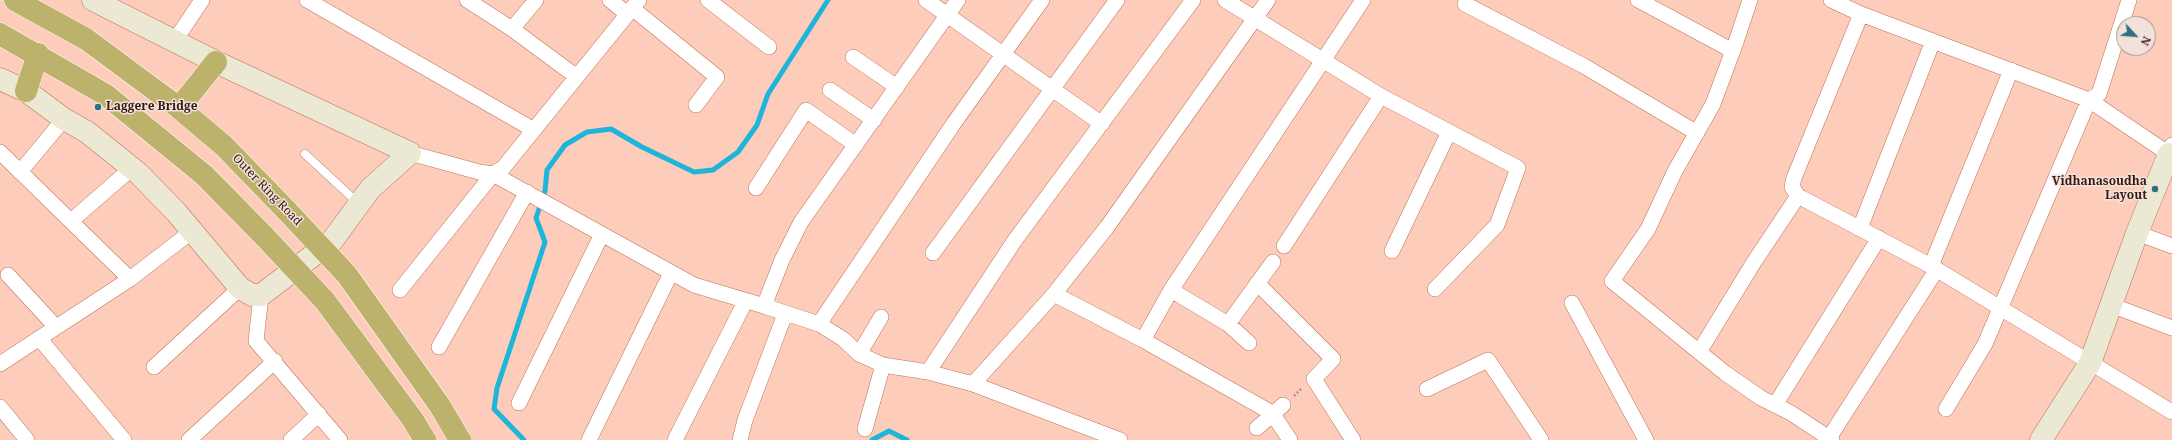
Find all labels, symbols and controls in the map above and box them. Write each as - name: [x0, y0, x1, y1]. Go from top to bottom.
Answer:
- north arrow: [2116, 16, 2156, 56]
- text: N: [2138, 34, 2155, 48]
- place label: Laggere Bridge: [106, 100, 198, 114]
- marker: Laggere Bridge: [93, 102, 103, 112]
- street label: Outer Ring Road: [229, 151, 305, 229]
- place label: Vidhanasoudha Layout: [2052, 175, 2147, 203]
- marker: Vidhanasoudha Layout: [2150, 184, 2160, 194]

